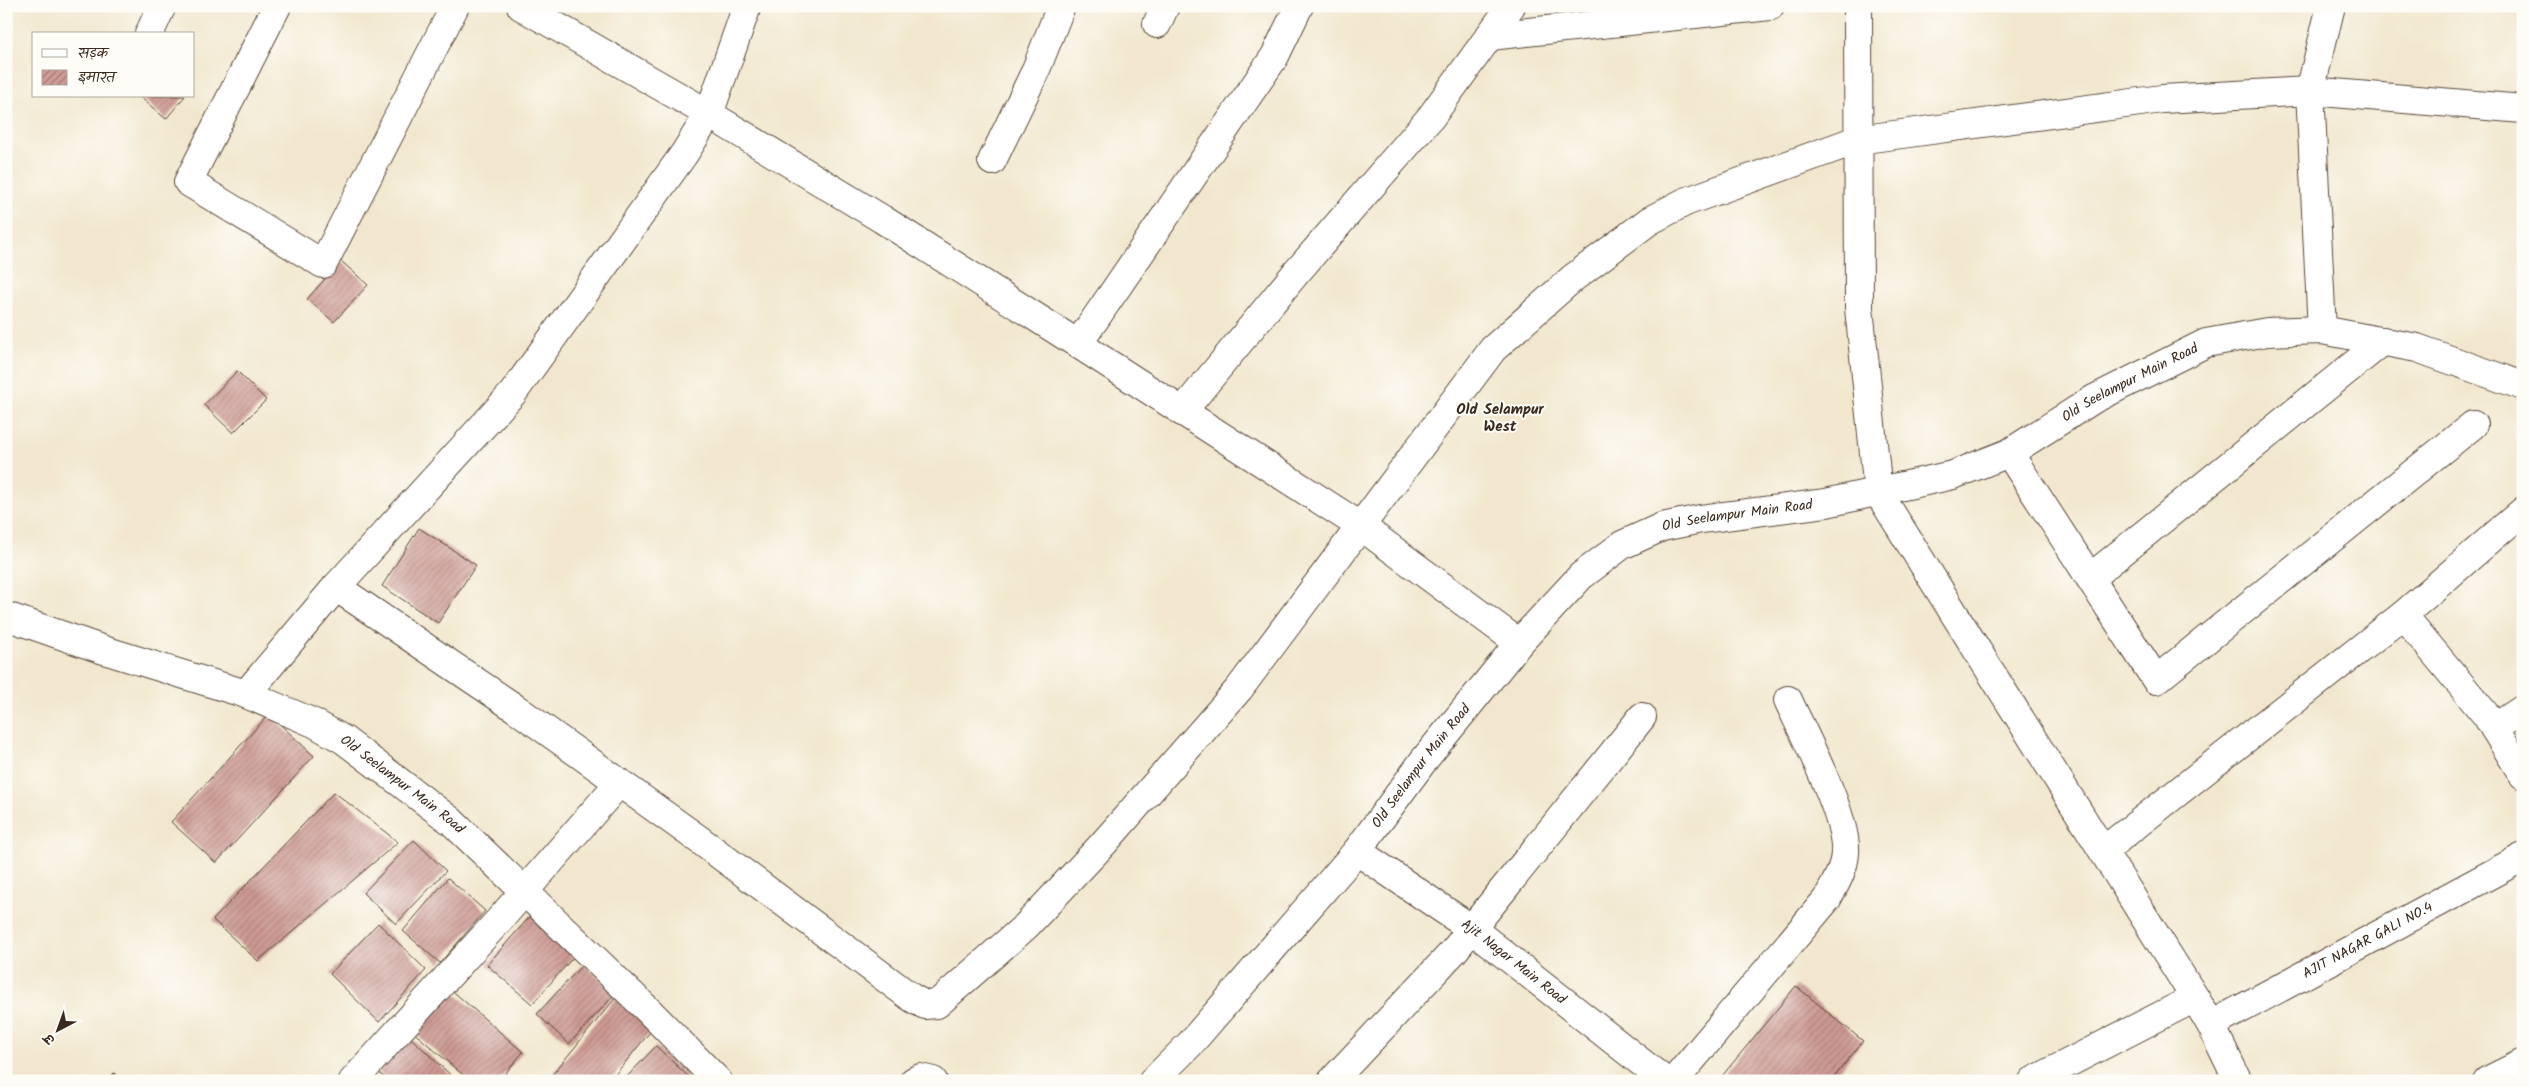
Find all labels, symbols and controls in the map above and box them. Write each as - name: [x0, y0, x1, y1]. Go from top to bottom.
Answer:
- legend: [32, 32, 195, 98]
- text: सड़क: [78, 42, 110, 66]
- text: इमारत: [78, 66, 118, 90]
- street label: Old Seelampur Main Road: [2057, 337, 2203, 428]
- district label: Old Selampur West: [1456, 398, 1544, 439]
- street label: Old Seelampur Main Road: [1660, 494, 1815, 538]
- street label: Old Seelampur Main Road: [1366, 698, 1477, 833]
- street label: Old Seelampur Main Road: [335, 730, 470, 840]
- street label: AJIT NAGAR GALI NO.4: [2299, 896, 2437, 985]
- street label: Ajit Nagar Main Road: [1457, 914, 1572, 1011]
- north arrow: [32, 1004, 82, 1054]
- text: उ: [37, 1026, 61, 1050]

